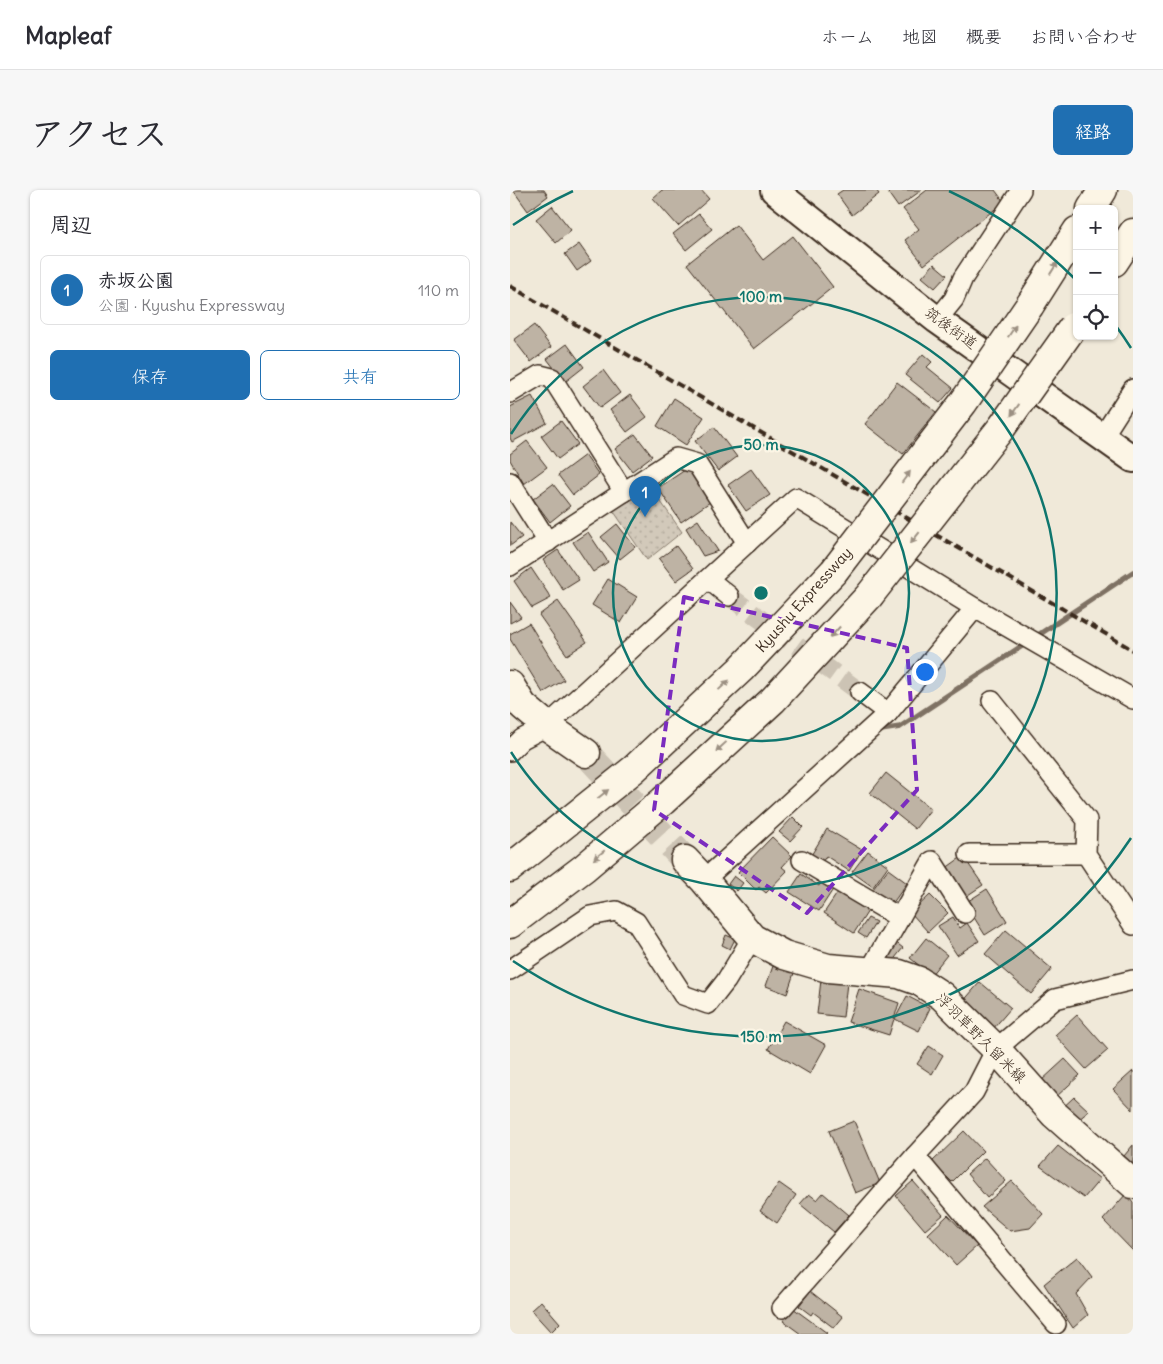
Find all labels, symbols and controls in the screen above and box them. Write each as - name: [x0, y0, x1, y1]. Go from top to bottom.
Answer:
- text: Mapleaf: [25, 20, 112, 50]
- text: ホーム: [821, 25, 874, 48]
- text: 地図: [902, 25, 938, 48]
- text: 概要: [966, 25, 1002, 48]
- text: お問い合わせ: [1030, 25, 1138, 48]
- button: 経路: [1053, 105, 1133, 155]
- text: アクセス: [30, 111, 168, 155]
- map controls: [1073, 205, 1118, 340]
- button: +: [1073, 205, 1118, 250]
- text: 周辺: [50, 211, 92, 238]
- button: −: [1073, 250, 1118, 295]
- one-way arrow: [1049, 262, 1058, 275]
- text: 赤坂公園: [98, 268, 174, 292]
- text: 1: [64, 280, 70, 300]
- text: 110 m: [418, 280, 459, 300]
- text: 100 m: [740, 287, 782, 306]
- text: 公園 · Kyushu Expressway: [98, 295, 285, 315]
- button: locate: [1073, 295, 1118, 340]
- street label: 筑後街道: [921, 302, 981, 353]
- one-way arrow: [1007, 325, 1017, 338]
- button: 保存: [50, 350, 250, 400]
- button: 共有: [260, 350, 460, 400]
- one-way arrow: [1010, 403, 1020, 417]
- text: 50 m: [743, 435, 779, 454]
- one-way arrow: [901, 471, 912, 484]
- pin: 1: [629, 476, 661, 517]
- one-way arrow: [909, 531, 920, 544]
- street label: Kyushu Expressway: [751, 543, 856, 656]
- centre of rings: [752, 584, 770, 602]
- one-way arrow: [830, 626, 841, 638]
- your location: [912, 659, 938, 685]
- one-way arrow: [717, 679, 729, 691]
- one-way arrow: [716, 741, 728, 753]
- one-way arrow: [596, 789, 609, 800]
- one-way arrow: [593, 849, 606, 860]
- street label: 浮羽草野久留米線: [932, 988, 1031, 1087]
- text: 150 m: [740, 1027, 782, 1046]

